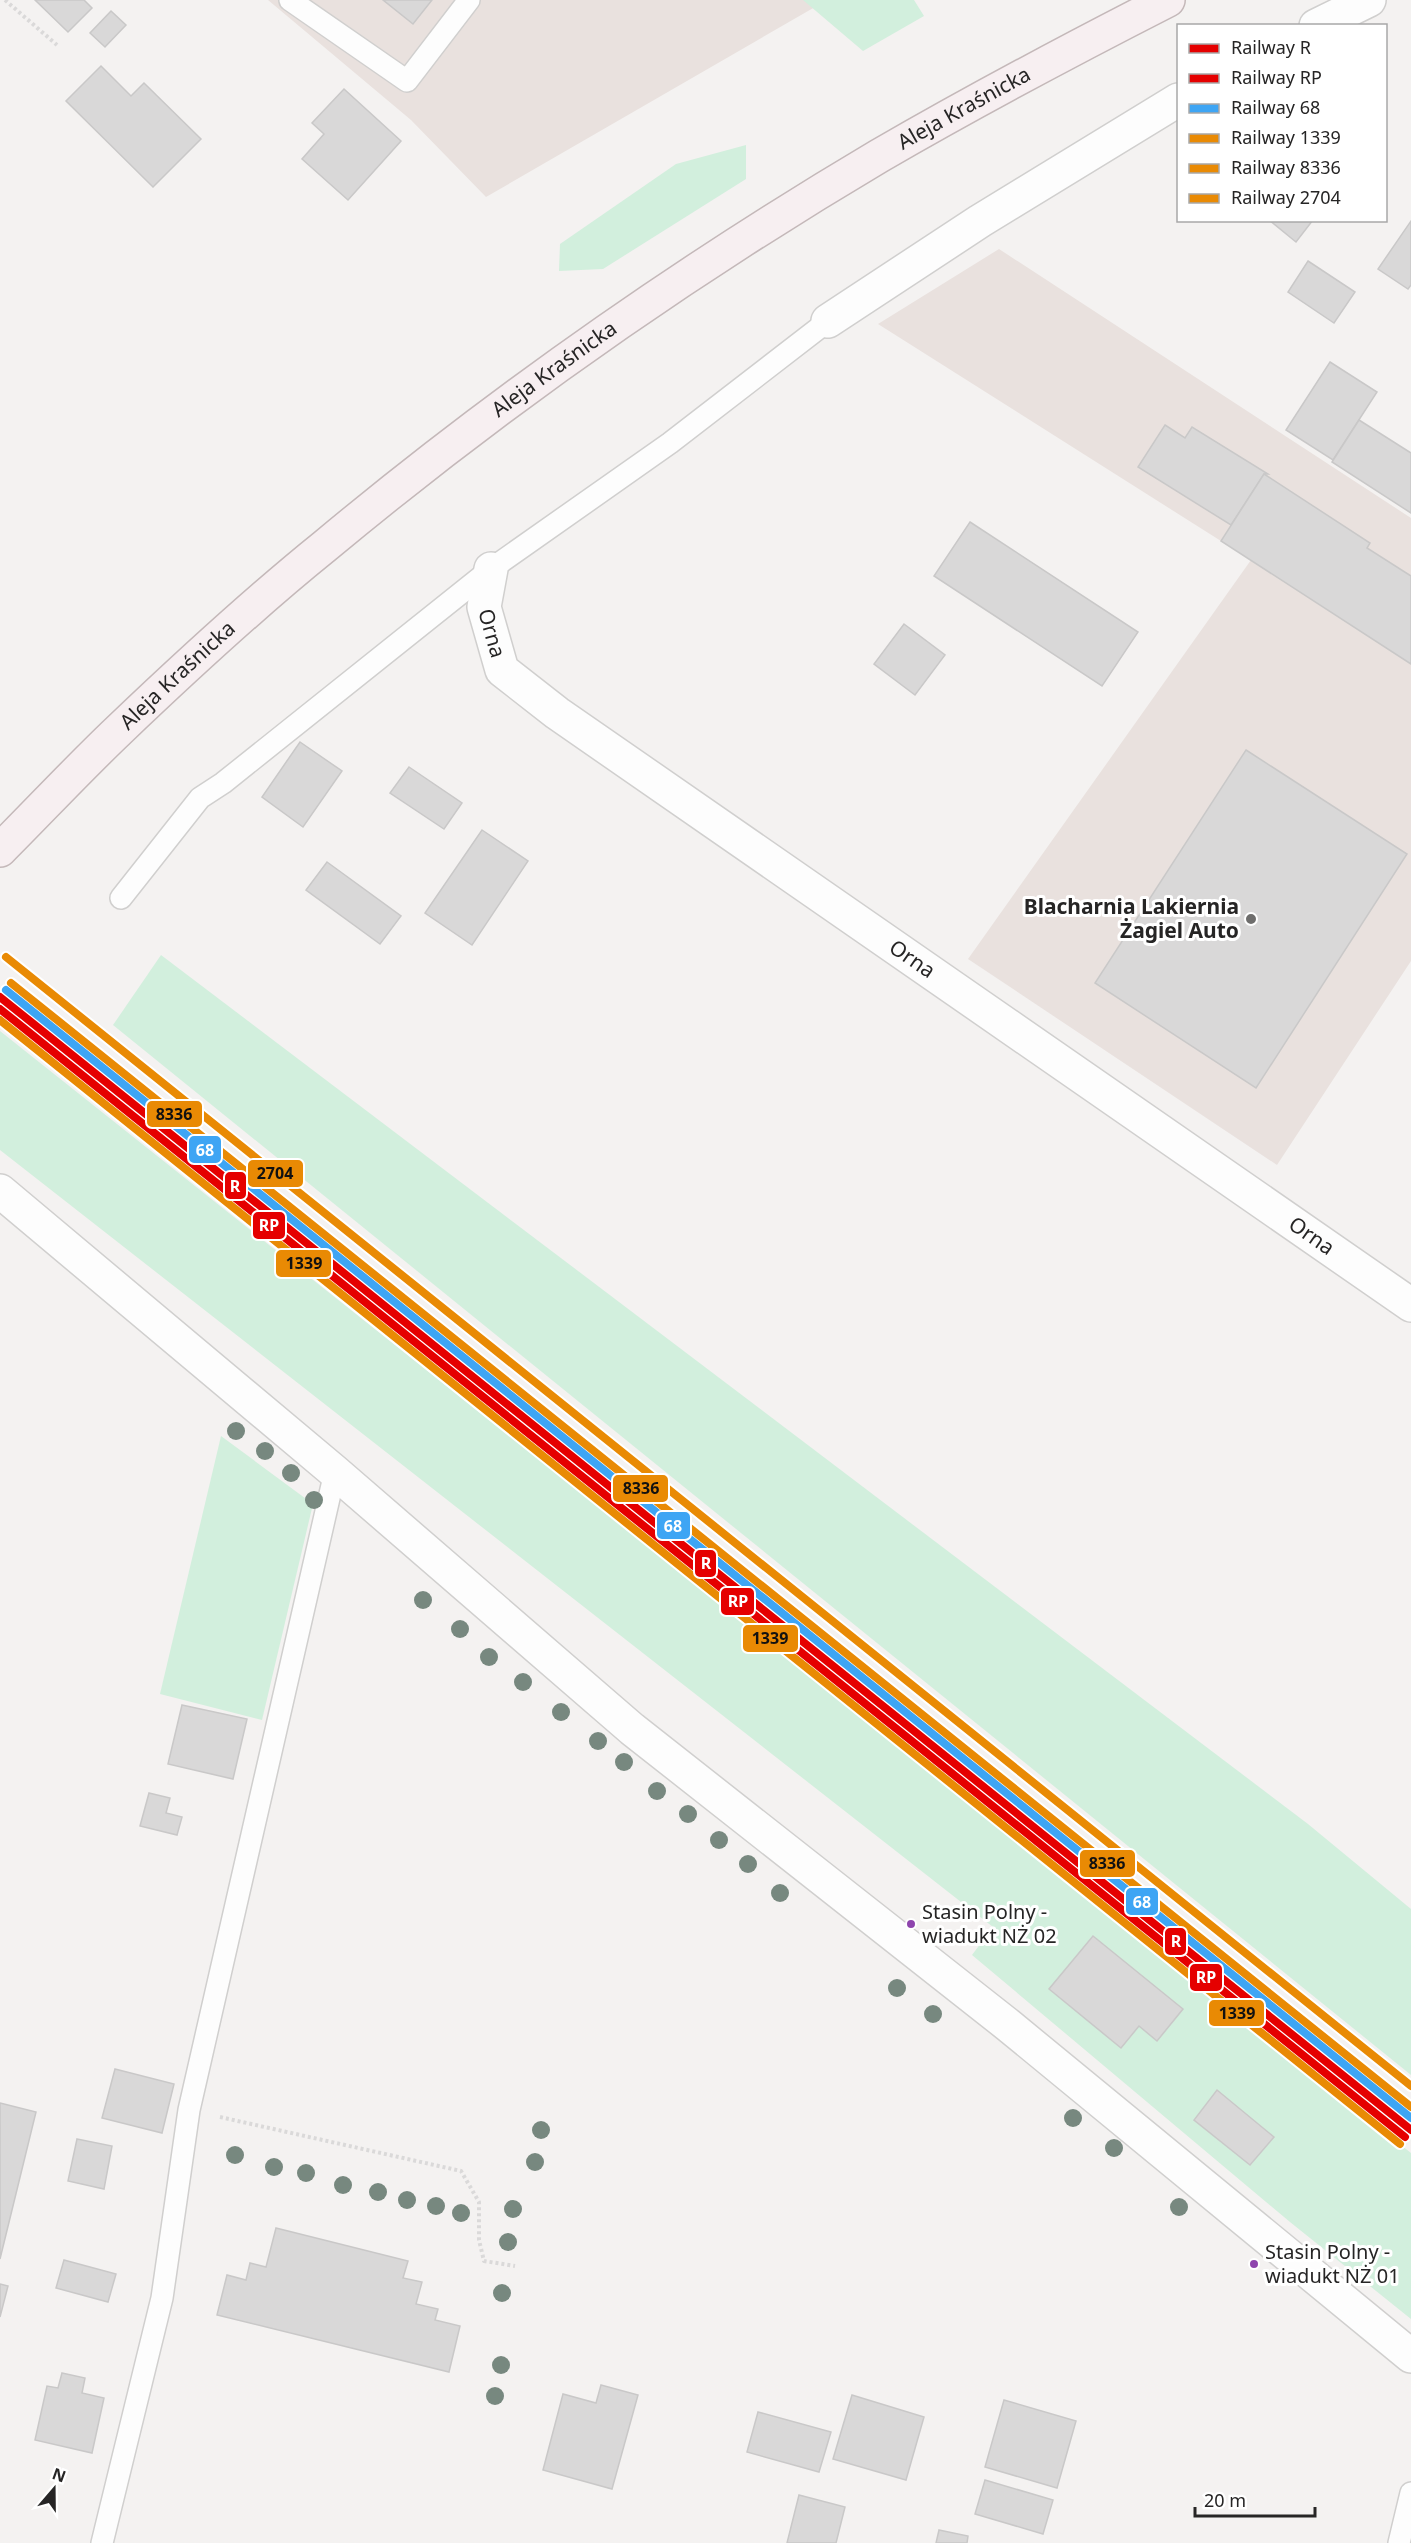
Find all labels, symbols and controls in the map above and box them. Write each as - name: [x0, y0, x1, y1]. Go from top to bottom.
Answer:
- legend: [1177, 24, 1387, 222]
- text: Railway R: [1231, 35, 1311, 59]
- street label: Aleja Kraśnicka: [892, 59, 1035, 156]
- text: Railway RP: [1231, 65, 1322, 89]
- text: Railway 68: [1231, 95, 1320, 119]
- text: Railway 1339: [1231, 125, 1341, 149]
- text: Railway 8336: [1231, 155, 1341, 179]
- text: Railway 2704: [1231, 185, 1341, 209]
- street label: Aleja Kraśnicka: [485, 314, 622, 423]
- street label: Orna: [472, 605, 513, 661]
- street label: Aleja Kraśnicka: [113, 614, 241, 735]
- place label: Blacharnia Lakiernia Żagiel Auto: [1024, 892, 1239, 944]
- marker: Blacharnia Lakiernia Żagiel Auto: [1244, 912, 1258, 926]
- street label: Orna: [884, 933, 941, 984]
- line badge: 8336: [146, 1100, 203, 1128]
- text: 8336: [156, 1103, 192, 1125]
- line badge: 68: [188, 1135, 222, 1164]
- text: 68: [196, 1139, 214, 1161]
- line badge: 2704: [247, 1159, 304, 1188]
- text: 2704: [257, 1162, 293, 1184]
- line badge: R: [224, 1171, 247, 1200]
- text: R: [230, 1175, 241, 1197]
- street label: Orna: [1284, 1209, 1341, 1261]
- line badge: RP: [252, 1211, 286, 1240]
- text: RP: [259, 1214, 279, 1236]
- line badge: 1339: [275, 1249, 332, 1278]
- text: 1339: [286, 1252, 322, 1274]
- line badge: 8336: [612, 1474, 669, 1503]
- text: 8336: [623, 1477, 659, 1499]
- line badge: 68: [656, 1511, 691, 1540]
- text: 68: [664, 1515, 682, 1537]
- line badge: R: [694, 1549, 717, 1578]
- text: R: [701, 1552, 712, 1574]
- line badge: RP: [720, 1587, 755, 1616]
- text: RP: [728, 1590, 748, 1612]
- line badge: 1339: [742, 1624, 799, 1653]
- text: 1339: [752, 1627, 788, 1649]
- line badge: 8336: [1079, 1849, 1136, 1878]
- text: 8336: [1089, 1852, 1125, 1874]
- line badge: 68: [1125, 1887, 1159, 1916]
- text: 68: [1133, 1891, 1151, 1913]
- place label: Stasin Polny - wiadukt NŻ 02: [922, 1898, 1057, 1949]
- marker: Stasin Polny - wiadukt NŻ 02: [905, 1918, 917, 1930]
- line badge: R: [1164, 1927, 1187, 1956]
- text: R: [1171, 1930, 1182, 1952]
- line badge: RP: [1189, 1963, 1223, 1992]
- text: RP: [1196, 1966, 1216, 1988]
- line badge: 1339: [1208, 1999, 1265, 2027]
- text: 1339: [1219, 2002, 1255, 2024]
- place label: Stasin Polny - wiadukt NŻ 01: [1265, 2238, 1400, 2289]
- marker: Stasin Polny - wiadukt NŻ 01: [1248, 2258, 1260, 2270]
- north arrow: [24, 2459, 84, 2519]
- text: N: [49, 2462, 69, 2487]
- scale bar: [1195, 2480, 1315, 2518]
- text: 20 m: [1204, 2488, 1246, 2512]

